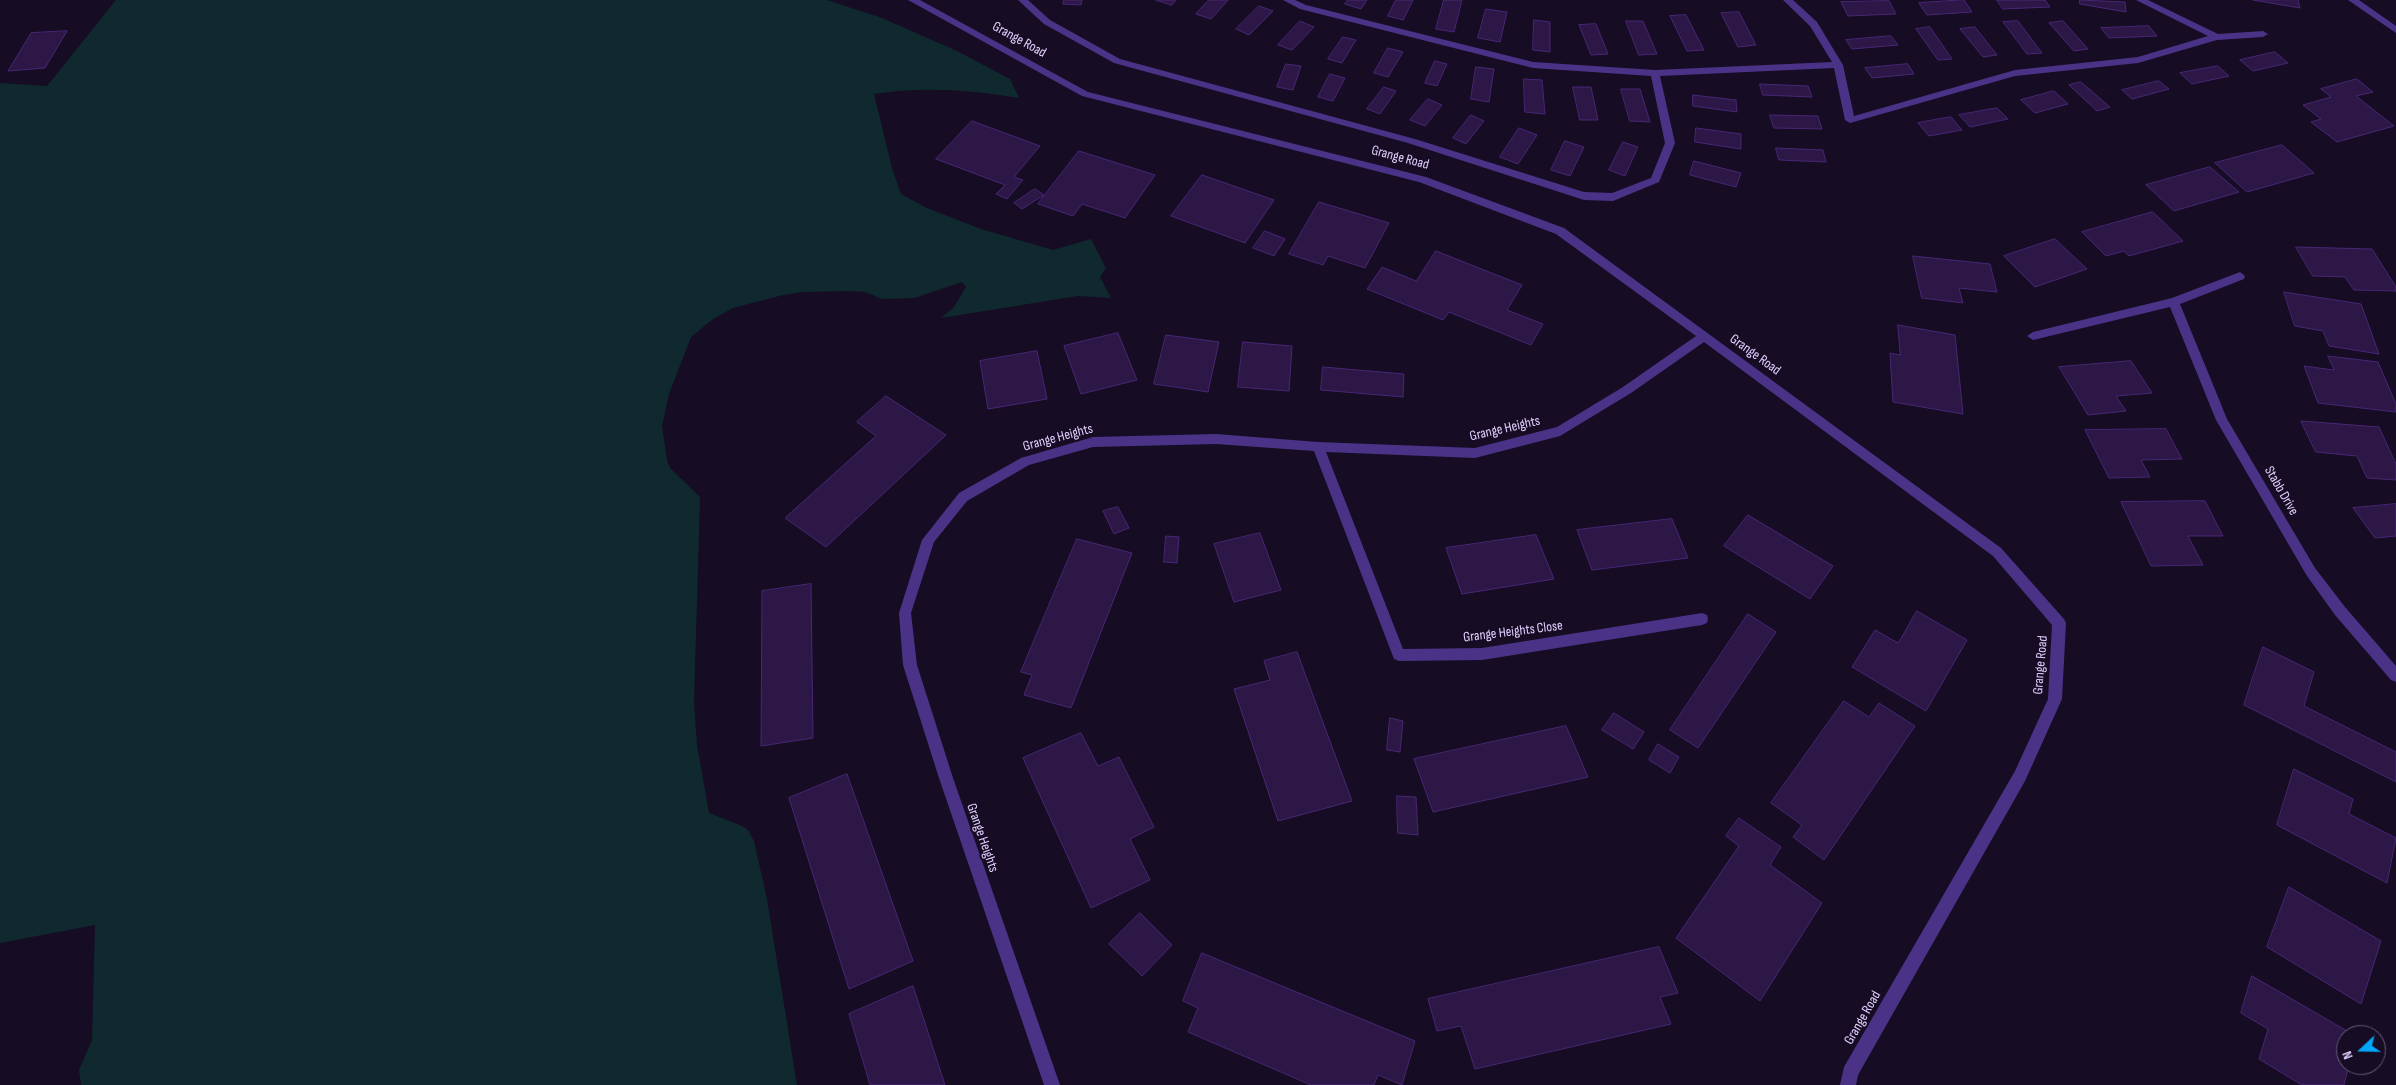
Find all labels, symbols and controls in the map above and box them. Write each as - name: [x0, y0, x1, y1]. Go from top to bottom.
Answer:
- street label: Grange Road: [989, 18, 1049, 62]
- street label: Grange Road: [1369, 142, 1431, 174]
- street label: Grange Road: [1726, 331, 1784, 379]
- street label: Grange Heights: [1468, 413, 1542, 445]
- street label: Grange Heights: [1021, 421, 1095, 455]
- street label: Stabb Drive: [2260, 463, 2302, 519]
- street label: Grange Heights Close: [1462, 618, 1564, 646]
- street label: Grange Road: [2030, 635, 2052, 695]
- street label: Grange Heights: [962, 801, 1002, 875]
- street label: Grange Road: [1841, 988, 1885, 1048]
- north arrow: [2336, 1025, 2386, 1075]
- text: N: [2338, 1049, 2357, 1062]

